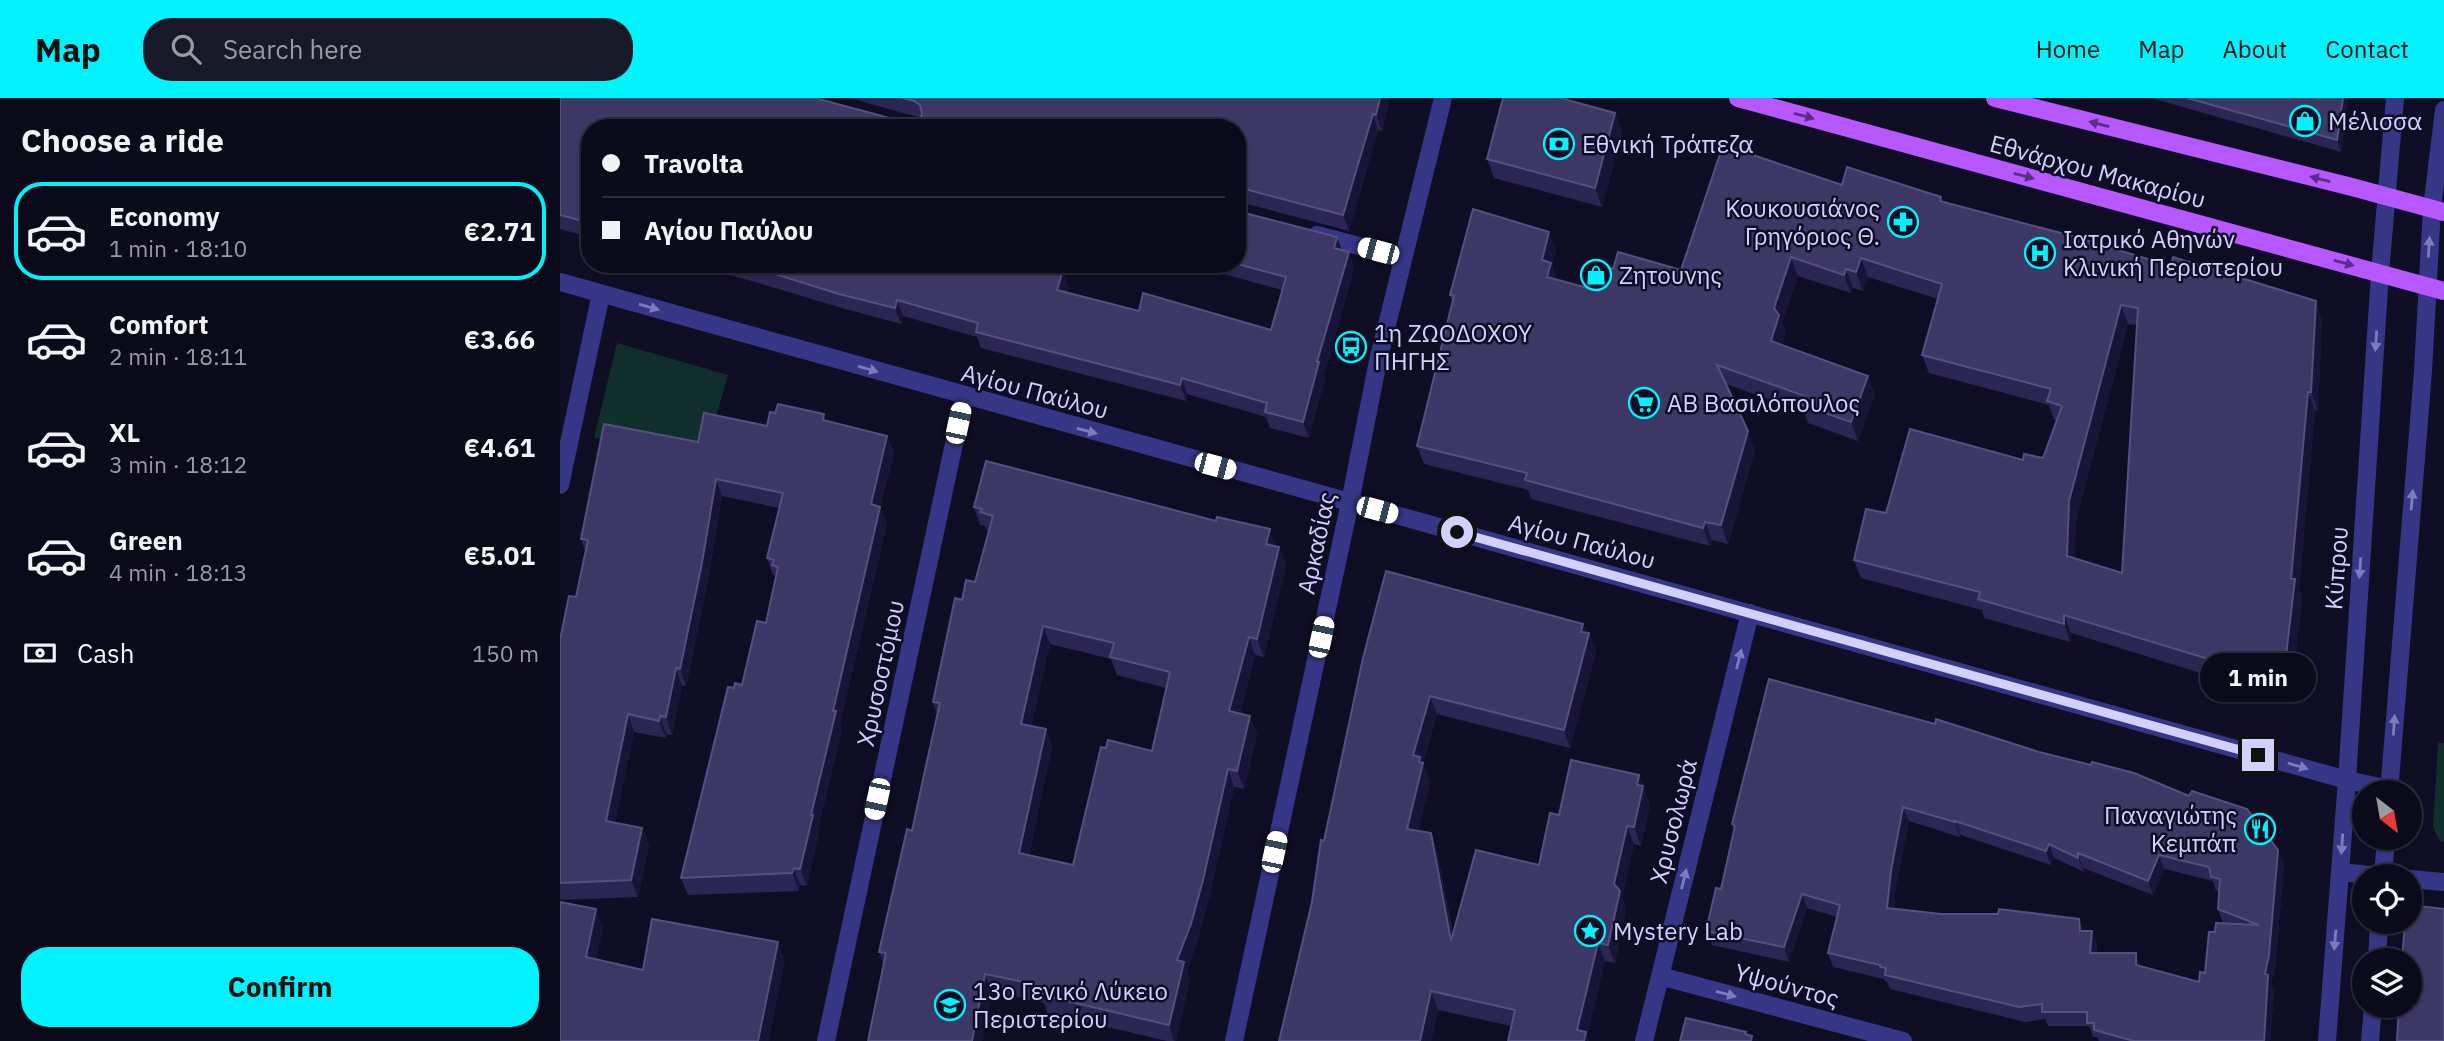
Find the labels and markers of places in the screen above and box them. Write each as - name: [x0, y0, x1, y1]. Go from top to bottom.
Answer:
- shop icon: Μέλισσα: [2288, 104, 2322, 138]
- place label: Μέλισσα: [2328, 105, 2422, 137]
- bank icon: Εθνική Τράπεζα: [1542, 127, 1576, 161]
- place label: Εθνική Τράπεζα: [1582, 128, 1754, 160]
- place label: Κουκουσιάνος Γρηγόριος Θ.: [1725, 192, 1880, 252]
- pharmacy icon: Κουκουσιάνος Γρηγόριος Θ.: [1886, 205, 1920, 239]
- place label: Ιατρικό Αθηνών Κλινική Περιστερίου: [2063, 223, 2283, 283]
- hospital icon: Ιατρικό Αθηνών Κλινική Περιστερίου: [2023, 236, 2057, 270]
- shop icon: Ζητουνης: [1579, 258, 1613, 292]
- place label: Ζητουνης: [1619, 259, 1722, 291]
- place label: 1η ΖΩΟΔΟΧΟΥ ΠΗΓΗΣ: [1374, 317, 1532, 377]
- bus stop icon: 1η ΖΩΟΔΟΧΟΥ ΠΗΓΗΣ: [1334, 330, 1368, 364]
- supermarket icon: ΑΒ Βασιλόπουλος: [1627, 386, 1661, 420]
- place label: ΑΒ Βασιλόπουλος: [1667, 387, 1860, 419]
- place label: Παναγιώτης Κεμπάπ: [2104, 799, 2237, 859]
- restaurant icon: Παναγιώτης Κεμπάπ: [2243, 812, 2277, 846]
- place icon: Mystery Lab: [1573, 914, 1607, 948]
- place label: Mystery Lab: [1613, 915, 1743, 947]
- place label: 13ο Γενικό Λύκειο Περιστερίου: [973, 975, 1168, 1035]
- school or university icon: 13ο Γενικό Λύκειο Περιστερίου: [933, 988, 967, 1022]

